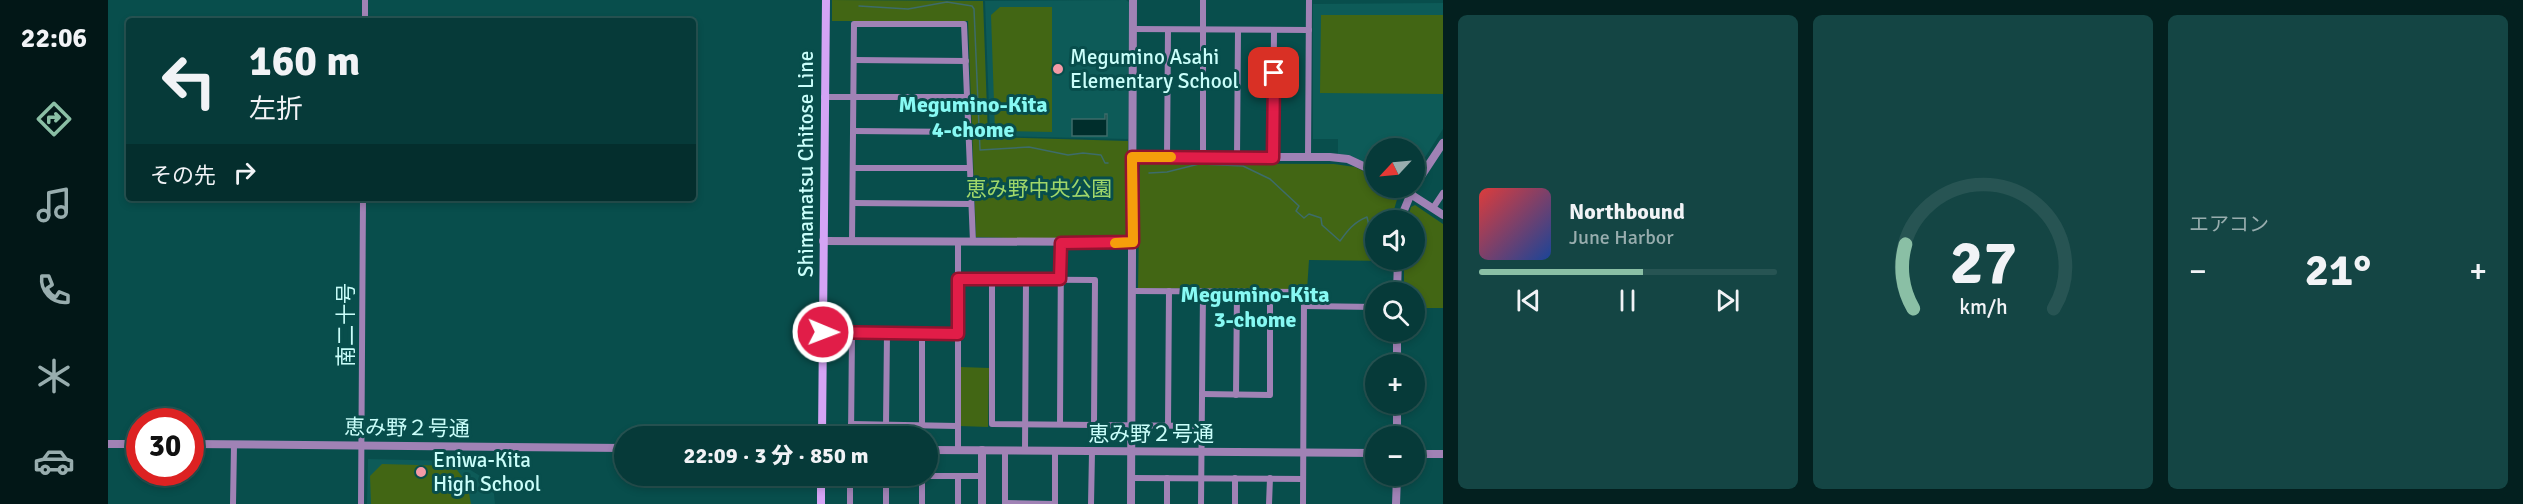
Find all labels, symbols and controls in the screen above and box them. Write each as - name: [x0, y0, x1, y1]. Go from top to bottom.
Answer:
- text: 22:06: [21, 22, 87, 55]
- text: 160 m: [249, 36, 360, 87]
- icon: left: [150, 42, 228, 120]
- place label: Megumino Asahi Elementary School: [1070, 44, 1239, 94]
- pin: [1248, 47, 1299, 98]
- street label: Shimamatsu Chitose Line: [793, 51, 819, 277]
- icon: arrive: [1257, 56, 1290, 89]
- marker: Megumino Asahi Elementary School: [1051, 62, 1065, 76]
- district label: Megumino-Kita 4-chome: [899, 91, 1047, 143]
- text: 左折: [249, 93, 303, 126]
- icon: directions: [33, 98, 75, 140]
- north arrow: [1365, 138, 1425, 198]
- map controls: [1365, 138, 1425, 486]
- icon: right: [228, 156, 261, 189]
- text: その先: [150, 162, 216, 189]
- park label: 恵み野中央公園: [966, 176, 1113, 202]
- icon: music: [33, 184, 75, 226]
- text: Northbound: [1569, 198, 1685, 225]
- button: sound: [1365, 210, 1425, 270]
- text: エアコン: [2189, 212, 2269, 237]
- text: 27: [1949, 224, 2017, 301]
- text: June Harbor: [1569, 225, 1674, 250]
- text: 21°: [2305, 243, 2371, 298]
- text: −: [2189, 251, 2207, 292]
- text: +: [2469, 251, 2487, 292]
- icon: phone: [33, 269, 75, 311]
- district label: Megumino-Kita 3-chome: [1181, 281, 1329, 333]
- button: search: [1365, 282, 1425, 342]
- street label: 南二十号: [333, 283, 359, 367]
- icon: previous: [1512, 284, 1545, 317]
- icon: pause: [1611, 284, 1644, 317]
- icon: next: [1711, 284, 1744, 317]
- text: km/h: [1959, 294, 2007, 320]
- position arrow: [791, 300, 855, 364]
- button: +: [1365, 354, 1425, 414]
- icon: climate: [33, 355, 75, 397]
- speed limit sign: 30: [126, 408, 204, 486]
- street label: 恵み野２号通: [344, 414, 470, 442]
- street label: 恵み野２号通: [1088, 421, 1214, 447]
- button: −: [1365, 426, 1425, 486]
- icon: car: [33, 440, 75, 482]
- text: 22:09 · 3 分 · 850 m: [684, 442, 868, 469]
- place label: Eniwa-Kita High School: [433, 447, 541, 497]
- marker: Eniwa-Kita High School: [414, 465, 428, 479]

